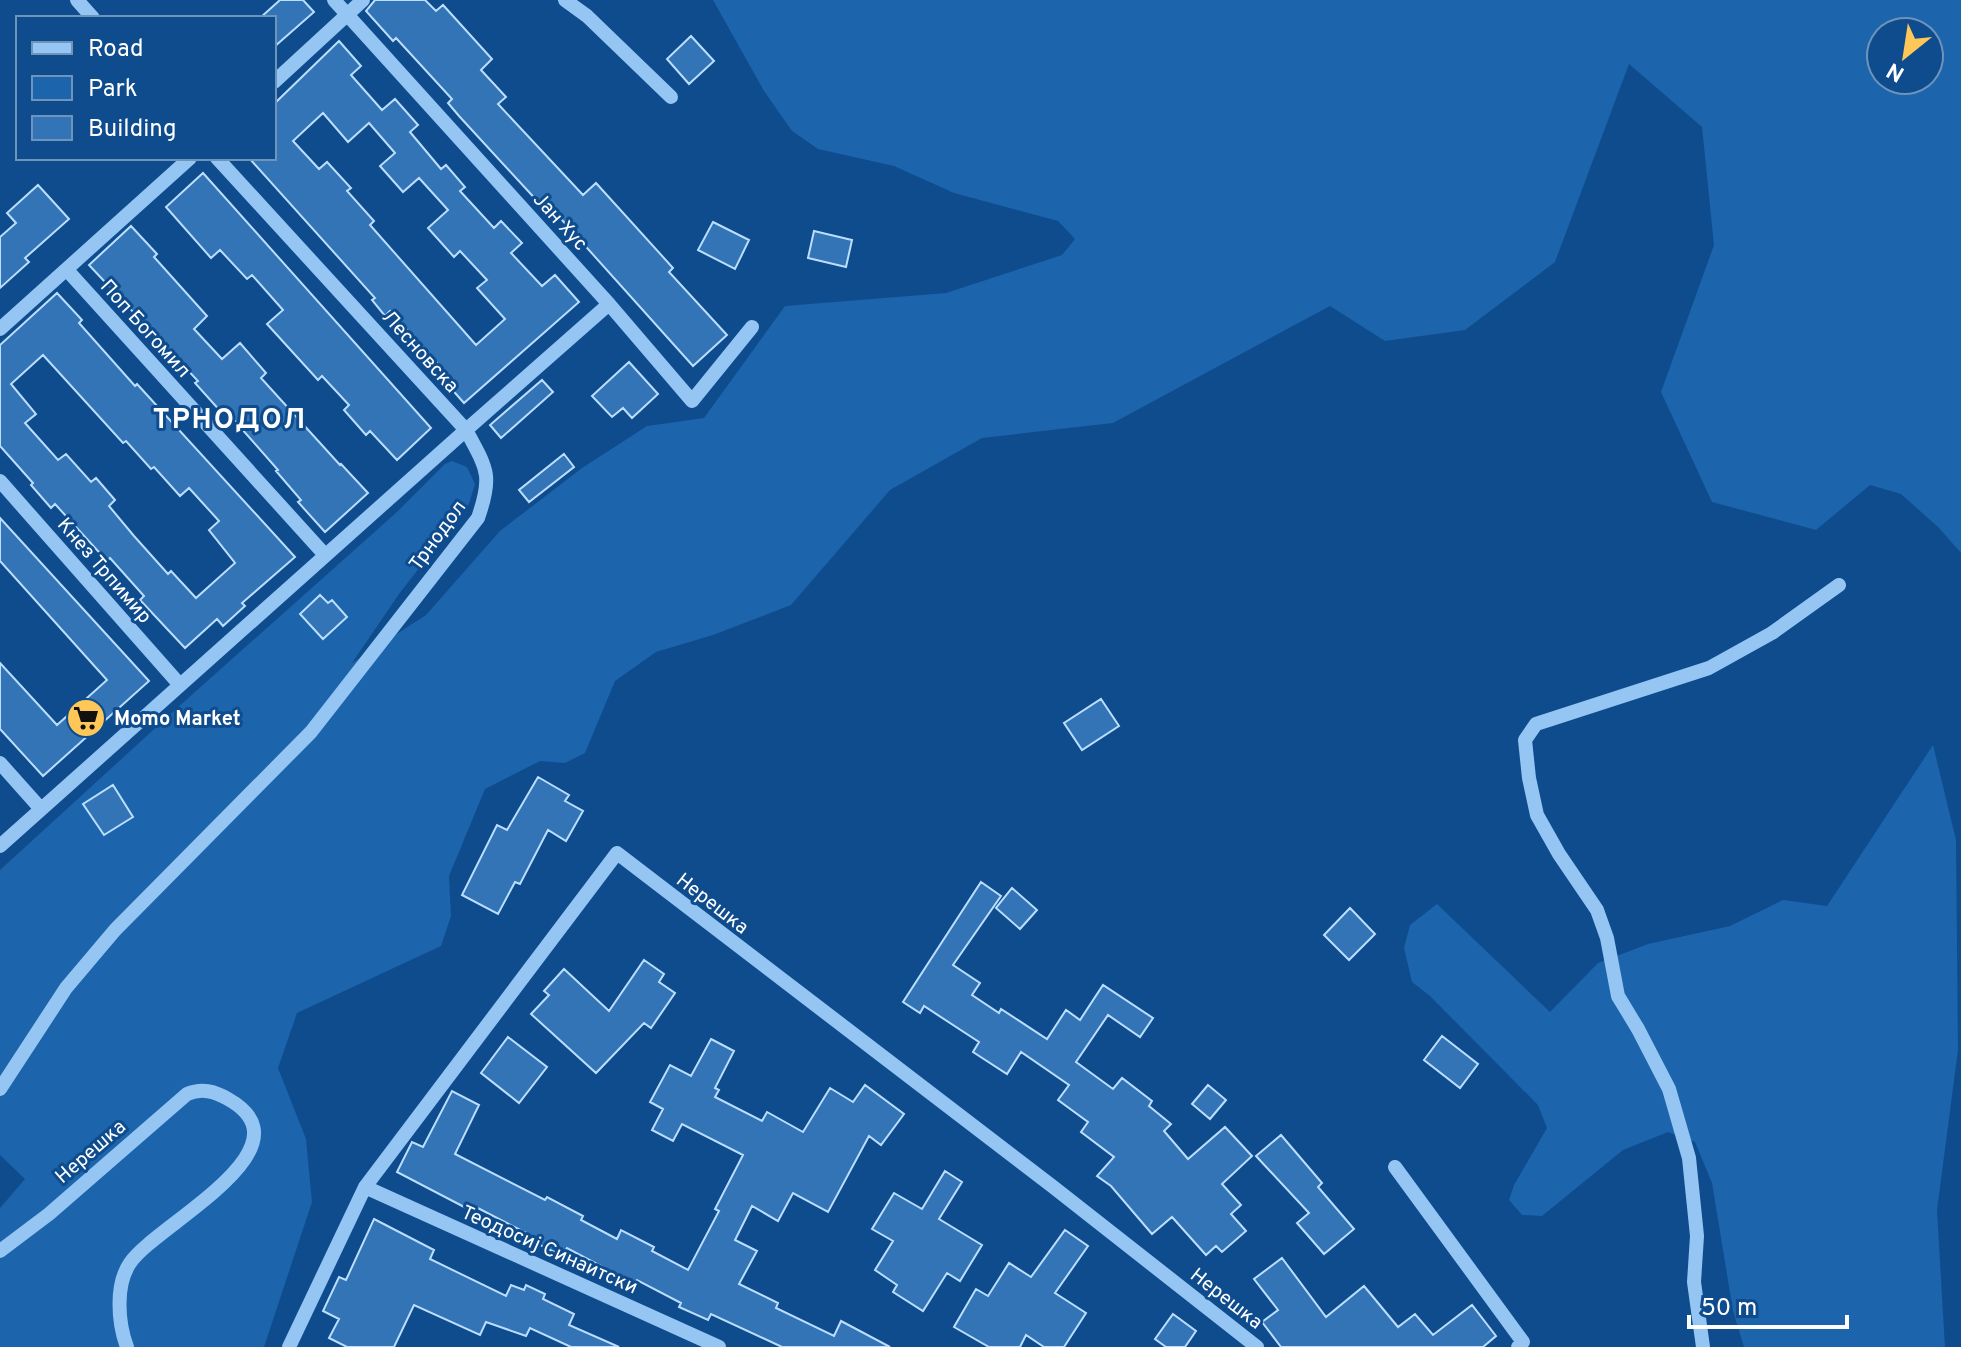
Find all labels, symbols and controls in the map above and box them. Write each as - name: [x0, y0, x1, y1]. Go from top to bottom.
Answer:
- legend: [16, 16, 276, 160]
- north arrow: [1865, 16, 1945, 96]
- text: Road: [88, 35, 144, 65]
- text: N: [1883, 56, 1910, 87]
- text: Park: [88, 75, 138, 105]
- text: Building: [88, 115, 177, 145]
- street label: Јан Хус: [526, 188, 593, 257]
- street label: Поп Богомил: [93, 275, 196, 384]
- street label: Лесновска: [375, 305, 464, 399]
- district label: ТРНОДОЛ: [153, 403, 307, 439]
- street label: Трнодол: [404, 496, 473, 577]
- street label: Кнез Трпимир: [50, 513, 157, 630]
- supermarket icon: Momo Market: [65, 697, 107, 739]
- place label: Momo Market: [114, 707, 241, 733]
- street label: Нерешка: [670, 868, 753, 941]
- street label: Нерешка: [51, 1115, 132, 1190]
- street label: Теодосиј Синаитски: [457, 1200, 642, 1301]
- street label: Нерешка: [1184, 1263, 1267, 1336]
- scale bar: [1689, 1279, 1847, 1329]
- text: 50 m: [1701, 1294, 1757, 1324]

